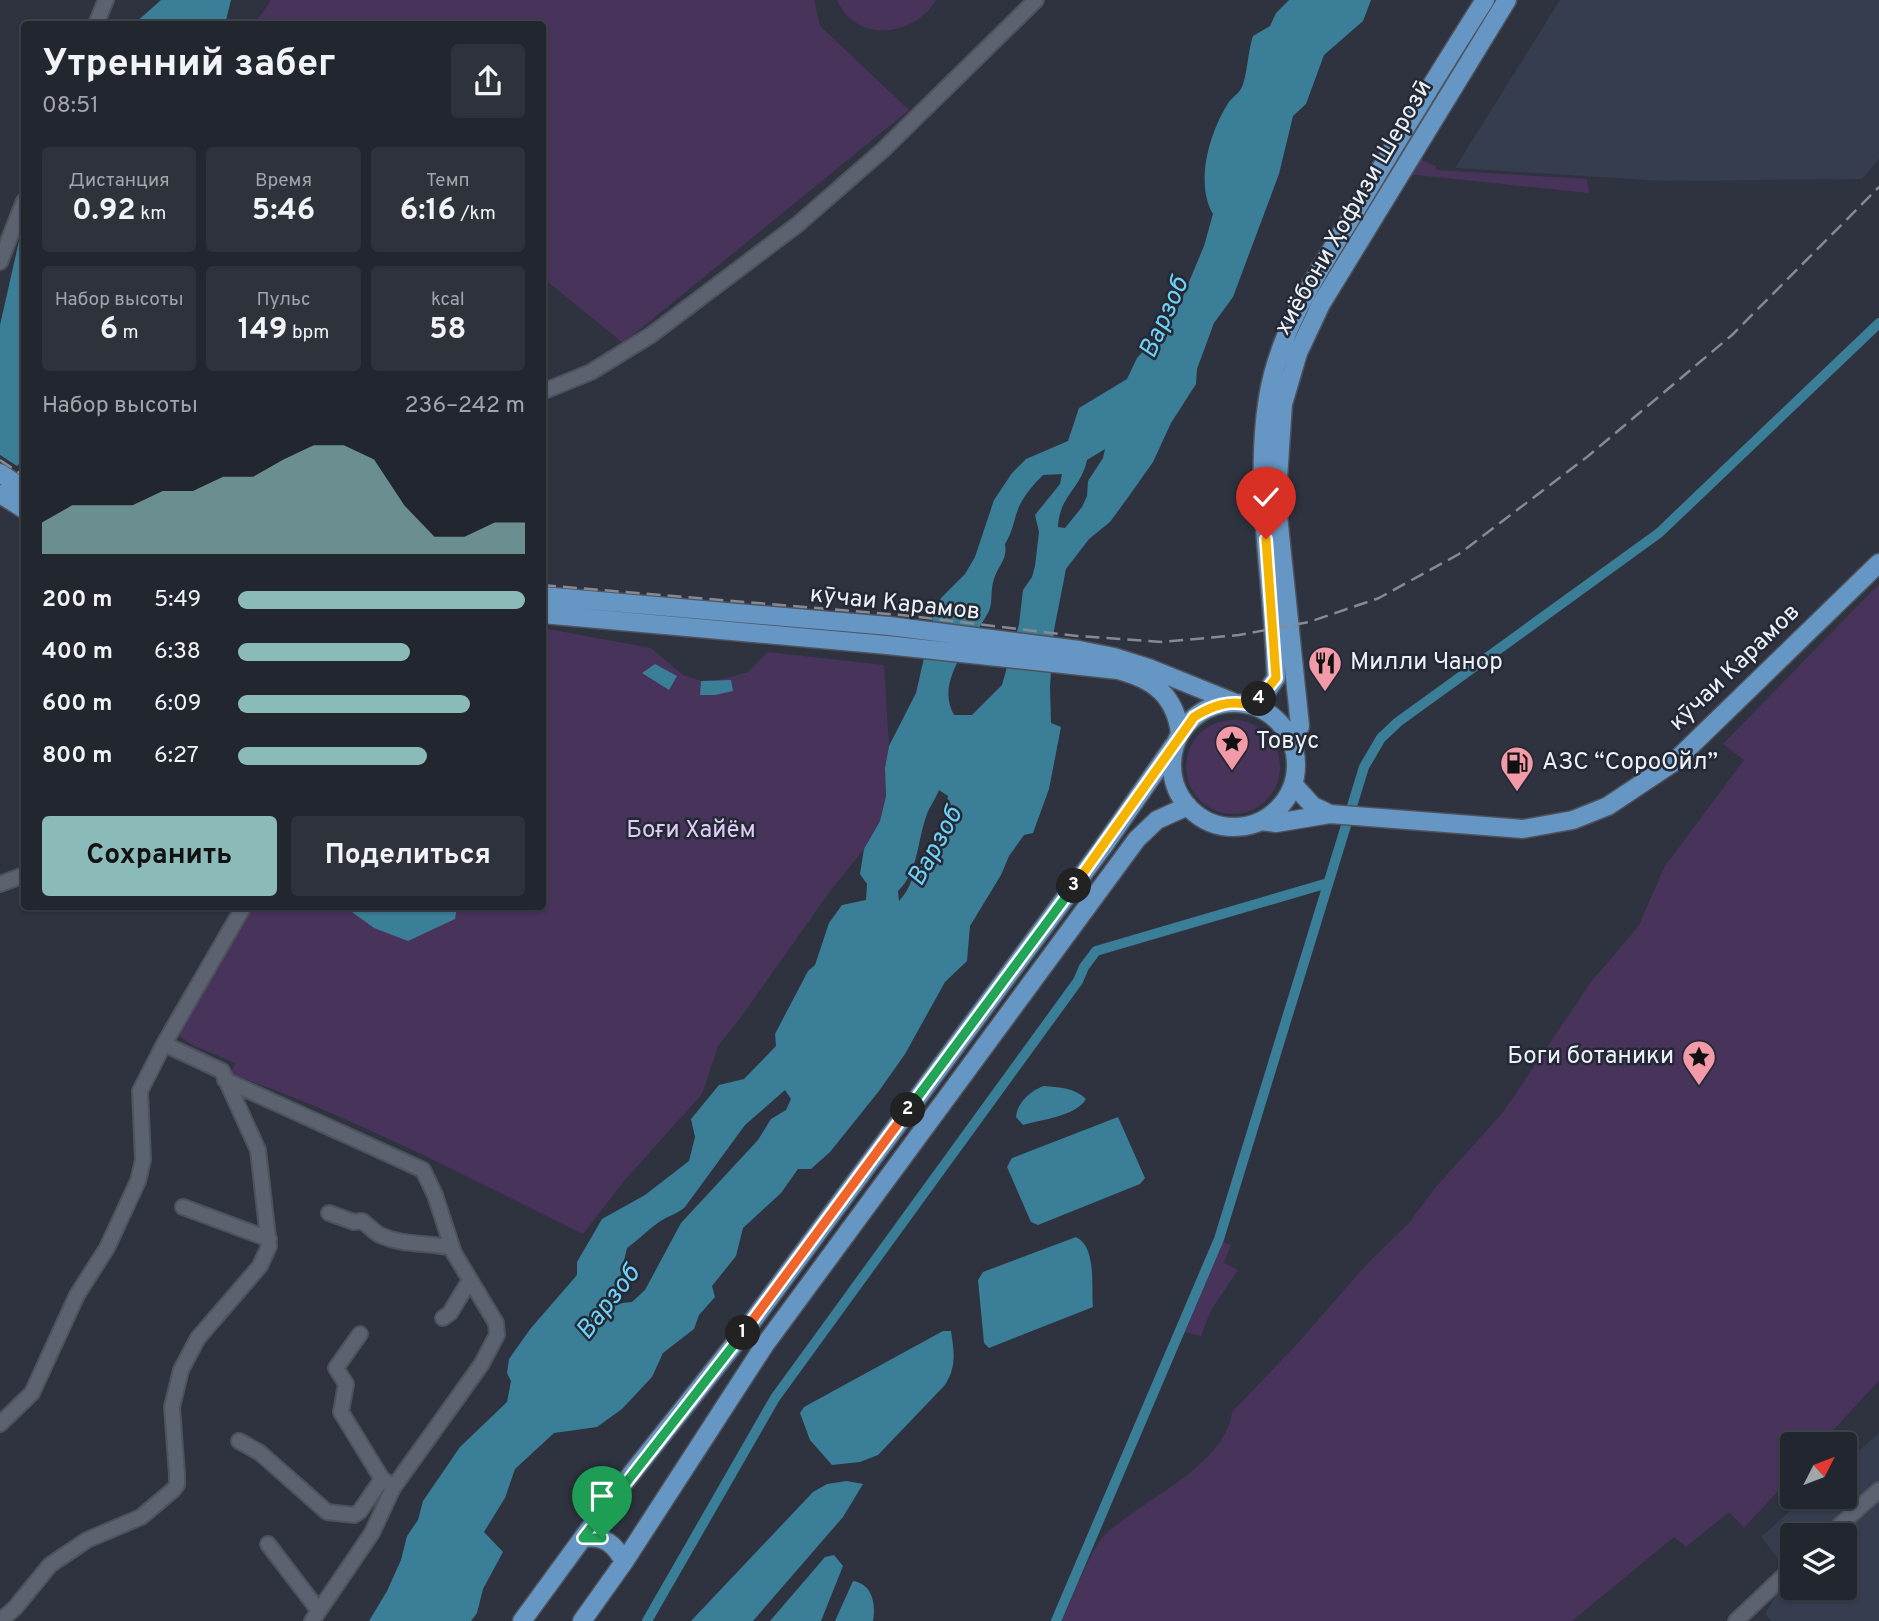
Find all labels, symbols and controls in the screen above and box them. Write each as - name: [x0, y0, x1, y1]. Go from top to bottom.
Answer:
- text: Утренний забег: [42, 41, 336, 90]
- button: share: [451, 44, 525, 118]
- street label: хиёбони Ҳофизи Шерозӣ: [1269, 75, 1439, 341]
- text: 08:51: [42, 92, 99, 121]
- text: Дистанция: [69, 169, 170, 193]
- text: Время: [255, 169, 312, 193]
- text: Темп: [426, 169, 470, 193]
- text: 0.92: [72, 193, 136, 230]
- text: 5:46: [252, 193, 315, 230]
- text: 6:16: [400, 193, 456, 230]
- text: km: [136, 202, 166, 226]
- text: /km: [456, 202, 496, 226]
- water label: Варзоб: [1133, 270, 1198, 364]
- text: Набор высоты: [55, 288, 184, 312]
- text: Пульс: [256, 288, 311, 312]
- text: kcal: [431, 288, 465, 312]
- text: 6: [100, 312, 118, 349]
- text: 149: [238, 312, 287, 349]
- text: 58: [429, 312, 466, 349]
- text: m: [118, 321, 139, 345]
- text: bpm: [287, 321, 329, 345]
- text: Набор высоты: [42, 392, 198, 421]
- text: 236–242 m: [405, 392, 525, 421]
- pin: [1236, 467, 1296, 539]
- icon: check: [1247, 478, 1285, 516]
- street label: кӯчаи Карамов: [808, 580, 982, 628]
- text: 200 m: [42, 586, 112, 615]
- text: 5:49: [154, 586, 201, 615]
- street label: кӯчаи Карамов: [1663, 598, 1807, 738]
- text: 400 m: [42, 638, 113, 667]
- text: 6:38: [154, 638, 201, 667]
- restaurant icon: Милли Чанор: [1306, 644, 1344, 693]
- place label: Милли Чанор: [1350, 648, 1503, 678]
- pin: 4: [1242, 682, 1276, 716]
- text: 4: [1252, 686, 1265, 710]
- text: 600 m: [42, 690, 112, 719]
- text: 6:09: [154, 690, 201, 719]
- place icon: Товус: [1213, 723, 1251, 772]
- place label: Товус: [1256, 727, 1319, 757]
- text: 800 m: [42, 742, 112, 771]
- text: 6:27: [154, 742, 199, 771]
- fuel station icon: АЗС “СороОйл”: [1498, 744, 1536, 793]
- place label: АЗС “СороОйл”: [1542, 748, 1718, 778]
- water label: Варзоб: [901, 800, 972, 892]
- button: Сохранить: [42, 816, 277, 896]
- button: Поделиться: [291, 816, 525, 896]
- park label: Боғи Хайём: [626, 816, 756, 846]
- pin: 3: [1056, 868, 1092, 903]
- text: 3: [1068, 873, 1079, 897]
- place icon: Боги ботаники: [1680, 1038, 1718, 1087]
- place label: Боги ботаники: [1507, 1042, 1674, 1072]
- pin: 2: [890, 1092, 926, 1128]
- text: 2: [902, 1097, 913, 1121]
- water label: Варзоб: [570, 1258, 650, 1347]
- pin: 1: [726, 1316, 760, 1350]
- text: 1: [739, 1320, 746, 1344]
- north arrow: [1780, 1432, 1857, 1508]
- map controls: [1780, 1432, 1857, 1600]
- pin: [572, 1466, 632, 1538]
- icon: arrive: [583, 1477, 621, 1515]
- button: layers: [1780, 1523, 1857, 1600]

